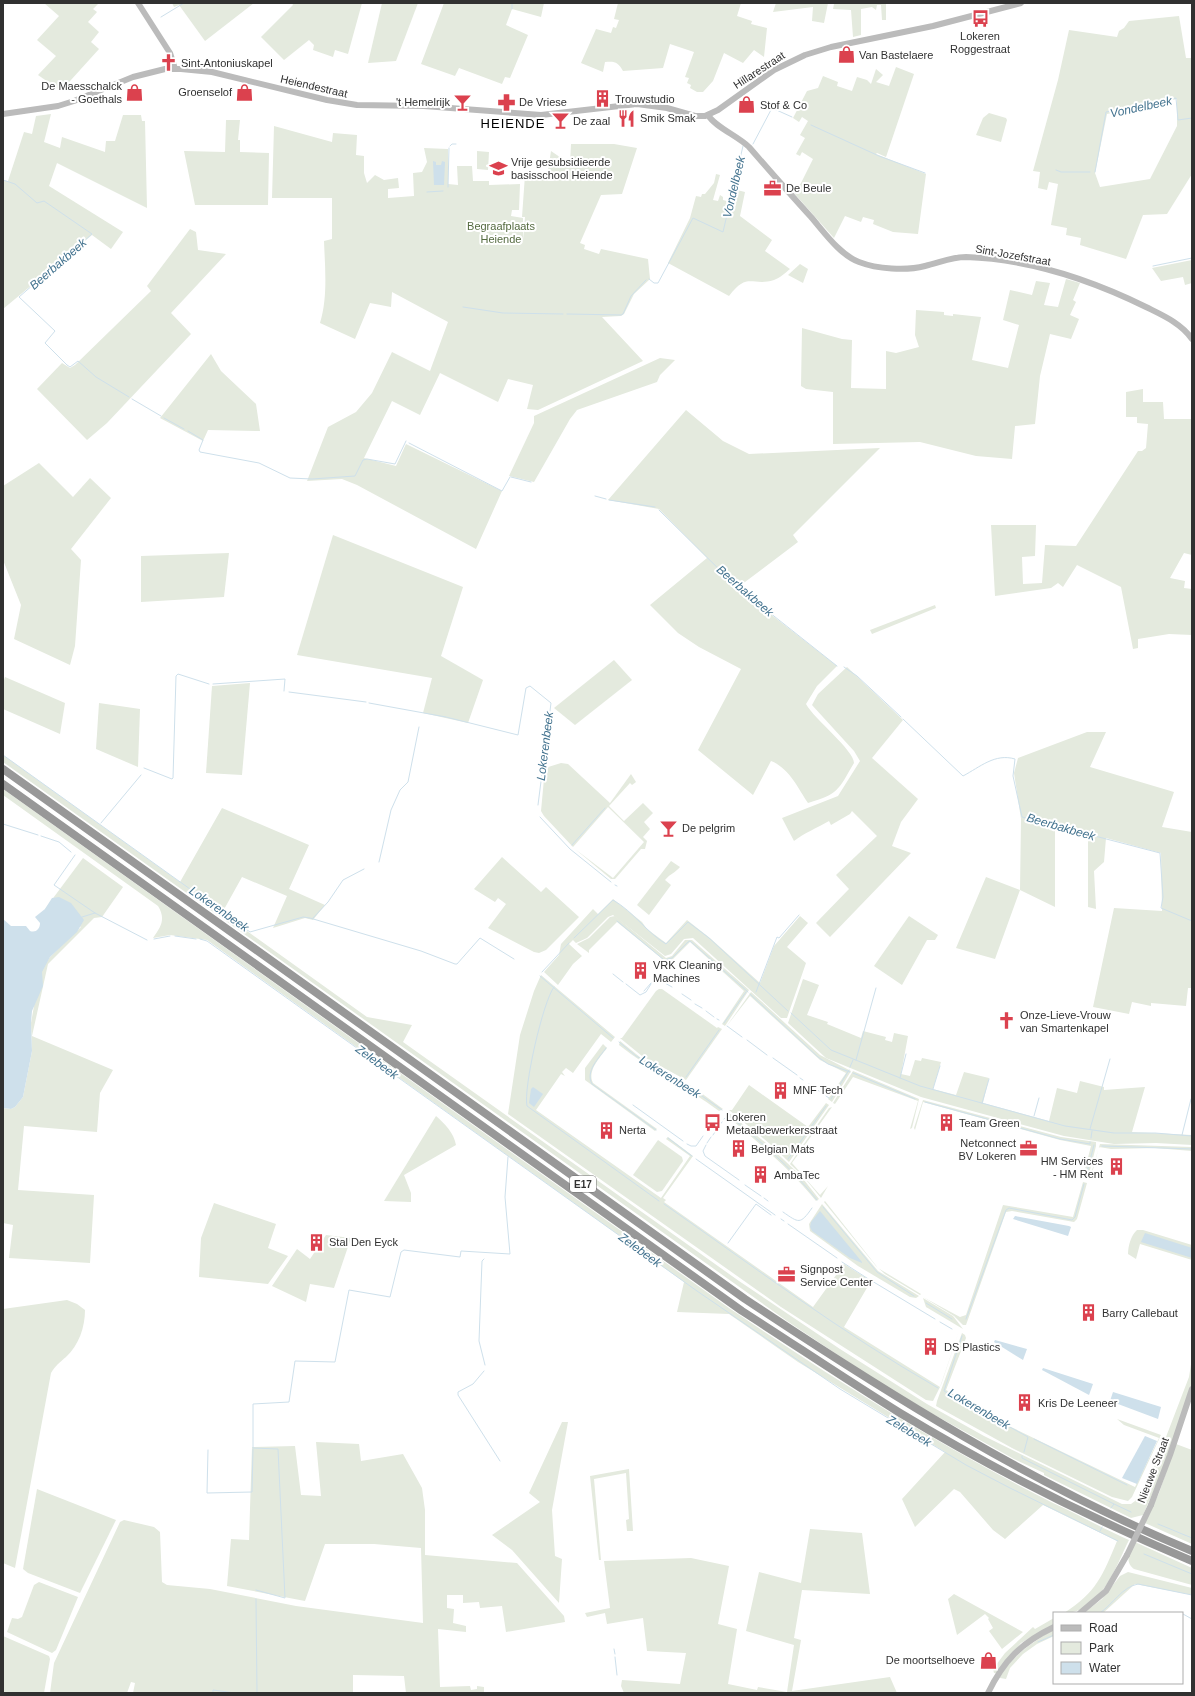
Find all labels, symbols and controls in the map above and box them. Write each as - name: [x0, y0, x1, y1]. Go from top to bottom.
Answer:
- bus stop icon: Lokeren Roggestraat: [970, 8, 990, 28]
- place label: Lokeren Roggestraat: [950, 30, 1010, 55]
- shop icon: Van Bastelaere: [836, 45, 856, 65]
- street label: Hillarestraat: [731, 49, 787, 91]
- place label: Van Bastelaere: [859, 49, 933, 61]
- church icon: Sint-Antoniuskapel: [158, 53, 178, 73]
- place label: Sint-Antoniuskapel: [181, 57, 273, 69]
- street label: Heiendestraat: [279, 72, 349, 100]
- place label: De Maesschalck - Goethals: [41, 80, 122, 105]
- shop icon: De Maesschalck - Goethals: [125, 82, 145, 102]
- shop icon: Groenselof: [235, 82, 255, 102]
- place label: Groenselof: [178, 86, 233, 98]
- building icon: Trouwstudio: [592, 89, 612, 109]
- bar icon: 't Hemelrijk: [453, 92, 473, 112]
- pharmacy icon: De Vriese: [496, 92, 516, 112]
- place label: Trouwstudio: [615, 93, 675, 105]
- water label: Vondelbeek: [1109, 93, 1174, 120]
- shop icon: Stof & Co: [737, 95, 757, 115]
- place label: 't Hemelrijk: [396, 96, 450, 108]
- place label: De Vriese: [519, 96, 567, 108]
- place label: Stof & Co: [760, 99, 807, 111]
- restaurant icon: Smik Smak: [617, 108, 637, 128]
- bar icon: De zaal: [550, 111, 570, 131]
- place label: Smik Smak: [640, 112, 696, 124]
- place label: De zaal: [573, 115, 610, 127]
- district label: HEIENDE: [481, 116, 545, 131]
- water label: Vondelbeek: [720, 154, 748, 219]
- place label: Vrije gesubsidieerde basisschool Heiende: [511, 156, 613, 181]
- school or university icon: Vrije gesubsidieerde basisschool Heiende: [488, 158, 508, 178]
- office icon: De Beule: [763, 178, 783, 198]
- place label: De Beule: [786, 182, 831, 194]
- park label: Begraafplaats Heiende: [467, 220, 535, 245]
- water label: Beerbakbeek: [27, 235, 90, 292]
- street label: Sint-Jozefstraat: [974, 242, 1052, 268]
- water label: Beerbakbeek: [714, 563, 777, 620]
- water label: Lokerenbeek: [534, 710, 556, 781]
- water label: Beerbakbeek: [1025, 811, 1098, 844]
- bar icon: De pelgrim: [659, 818, 679, 838]
- place label: De pelgrim: [682, 822, 735, 834]
- water label: Lokerenbeek: [187, 883, 252, 935]
- place label: VRK Cleaning Machines: [653, 959, 722, 984]
- building icon: VRK Cleaning Machines: [630, 961, 650, 981]
- place label: Onze-Lieve-Vrouw van Smartenkapel: [1020, 1009, 1111, 1034]
- church icon: Onze-Lieve-Vrouw van Smartenkapel: [997, 1011, 1017, 1031]
- water label: Zelebeek: [352, 1041, 402, 1083]
- water label: Lokerenbeek: [637, 1053, 704, 1102]
- building icon: MNF Tech: [770, 1080, 790, 1100]
- place label: MNF Tech: [793, 1084, 843, 1096]
- place label: Lokeren Metaalbewerkersstraat: [726, 1111, 837, 1136]
- bus stop icon: Lokeren Metaalbewerkersstraat: [703, 1113, 723, 1133]
- building icon: Team Green: [936, 1113, 956, 1133]
- place label: Team Green: [959, 1117, 1020, 1129]
- building icon: Nerta: [596, 1120, 616, 1140]
- place label: Nerta: [619, 1124, 647, 1136]
- place label: Netconnect BV Lokeren: [959, 1137, 1016, 1162]
- building icon: Belgian Mats: [728, 1139, 748, 1159]
- office icon: Netconnect BV Lokeren: [1019, 1139, 1039, 1159]
- place label: Belgian Mats: [751, 1143, 815, 1155]
- place label: HM Services - HM Rent: [1041, 1155, 1103, 1180]
- building icon: HM Services - HM Rent: [1106, 1157, 1126, 1177]
- building icon: AmbaTec: [751, 1165, 771, 1185]
- place label: AmbaTec: [774, 1169, 820, 1181]
- road number: E17: [570, 1176, 596, 1192]
- water label: Zelebeek: [615, 1229, 665, 1271]
- building icon: Stal Den Eyck: [306, 1232, 326, 1252]
- place label: Stal Den Eyck: [329, 1236, 399, 1248]
- place label: Signpost Service Center: [800, 1263, 873, 1288]
- office icon: Signpost Service Center: [777, 1265, 797, 1285]
- building icon: Barry Callebaut: [1079, 1303, 1099, 1323]
- place label: Barry Callebaut: [1102, 1307, 1178, 1319]
- building icon: DS Plastics: [921, 1337, 941, 1357]
- place label: DS Plastics: [944, 1341, 1001, 1353]
- water label: Lokerenbeek: [945, 1386, 1013, 1433]
- building icon: Kris De Leeneer: [1015, 1393, 1035, 1413]
- place label: Kris De Leeneer: [1038, 1397, 1118, 1409]
- water label: Zelebeek: [883, 1412, 935, 1450]
- street label: Nieuwe Straat: [1135, 1436, 1171, 1504]
- legend: [1053, 1612, 1183, 1684]
- text: Road: [1089, 1621, 1118, 1635]
- text: Park: [1089, 1641, 1115, 1655]
- shop icon: De moortselhoeve: [978, 1650, 998, 1670]
- place label: De moortselhoeve: [886, 1654, 975, 1666]
- text: Water: [1089, 1661, 1121, 1675]

